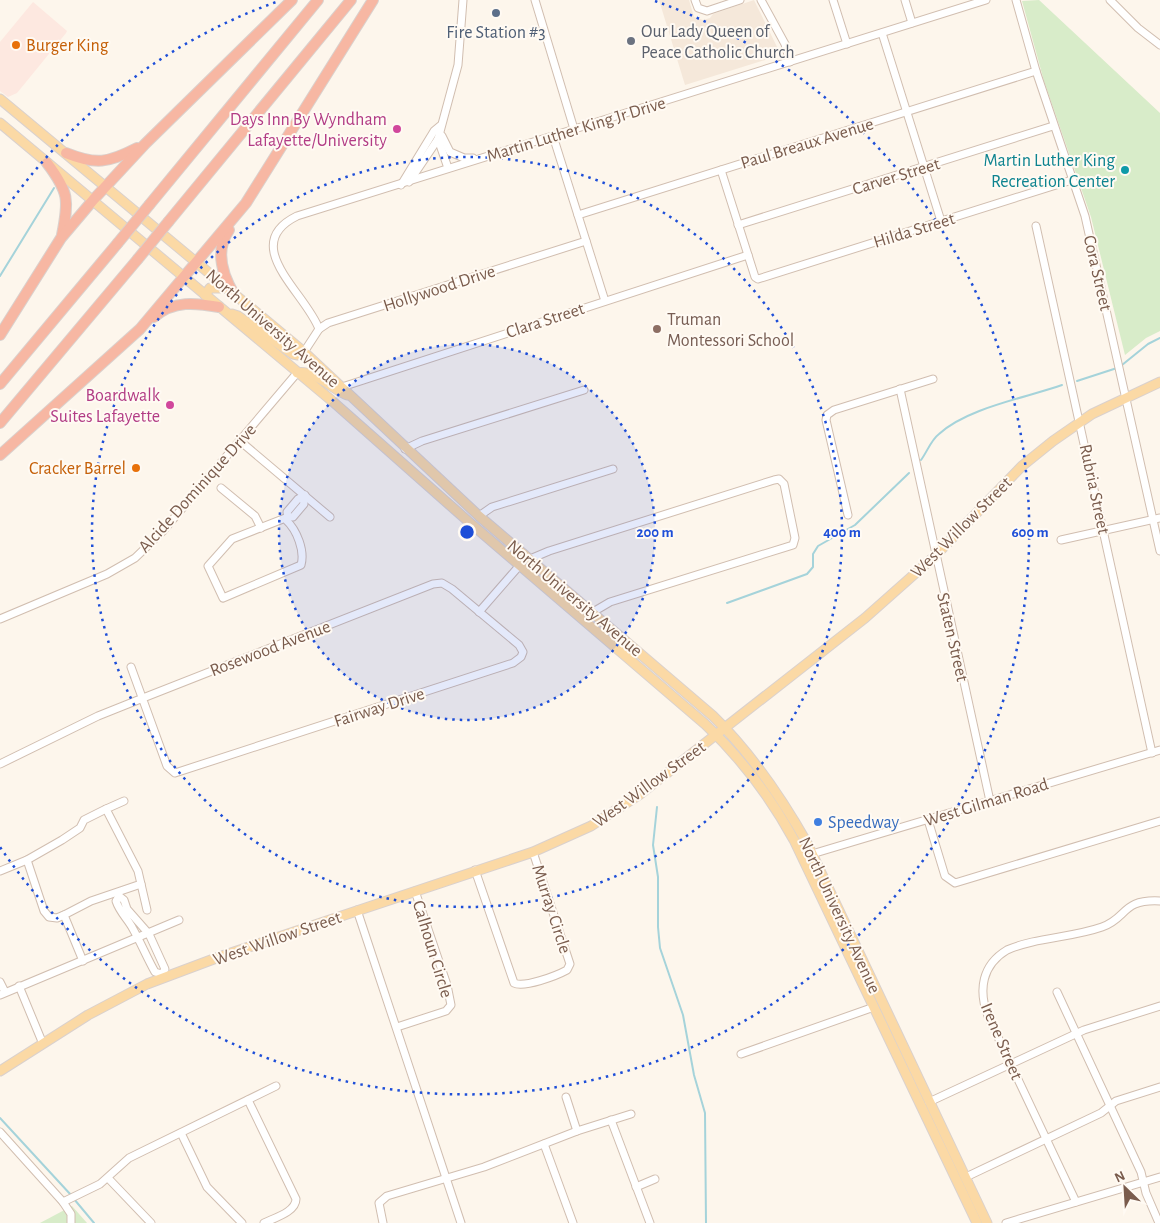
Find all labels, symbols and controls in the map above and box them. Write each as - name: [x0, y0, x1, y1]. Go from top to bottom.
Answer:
- marker: Fire Station #3: [490, 7, 502, 19]
- place label: Our Lady Queen of Peace Catholic Church: [641, 23, 795, 62]
- place label: Fire Station #3: [446, 24, 546, 42]
- marker: Our Lady Queen of Peace Catholic Church: [625, 35, 637, 47]
- place label: Burger King: [26, 37, 109, 55]
- marker: Burger King: [10, 39, 22, 51]
- street label: Martin Luther King Jr Drive: [485, 94, 668, 166]
- place label: Days Inn By Wyndham Lafayette/University: [230, 111, 387, 150]
- street label: Paul Breaux Avenue: [739, 115, 876, 173]
- marker: Days Inn By Wyndham Lafayette/University: [391, 123, 403, 135]
- place label: Martin Luther King Recreation Center: [984, 152, 1115, 191]
- street label: Carver Street: [850, 155, 942, 199]
- marker: Martin Luther King Recreation Center: [1119, 164, 1131, 176]
- street label: Hilda Street: [871, 210, 957, 252]
- street label: Cora Street: [1080, 234, 1115, 313]
- street label: Hollywood Drive: [381, 262, 498, 316]
- street label: North University Avenue: [202, 266, 343, 391]
- street label: Clara Street: [504, 300, 587, 342]
- place label: Truman Montessori School: [667, 311, 794, 350]
- marker: Truman Montessori School: [651, 323, 663, 335]
- place label: Boardwalk Suites Lafayette: [50, 387, 161, 426]
- marker: Boardwalk Suites Lafayette: [164, 399, 176, 411]
- street label: Alcide Dominique Drive: [135, 421, 260, 557]
- street label: Rubria Street: [1076, 442, 1112, 536]
- place label: Cracker Barrel: [29, 460, 126, 478]
- marker: Cracker Barrel: [130, 462, 142, 474]
- street label: West Willow Street: [908, 474, 1016, 582]
- centre of rings: [458, 523, 476, 541]
- text: 200 m: [636, 525, 674, 540]
- text: 400 m: [823, 525, 861, 540]
- text: 600 m: [1011, 525, 1049, 540]
- street label: North University Avenue: [503, 537, 645, 660]
- street label: Staten Street: [933, 591, 971, 684]
- street label: Rosewood Avenue: [208, 618, 333, 680]
- street label: Fairway Drive: [332, 685, 427, 731]
- street label: West Willow Street: [590, 738, 709, 832]
- street label: West Gilman Road: [922, 775, 1051, 830]
- place label: Speedway: [828, 814, 899, 832]
- marker: Speedway: [812, 816, 824, 828]
- street label: North University Avenue: [795, 834, 883, 996]
- street label: Murray Circle: [528, 863, 574, 956]
- street label: Calhoun Circle: [409, 898, 455, 1000]
- street label: West Willow Street: [211, 908, 344, 969]
- street label: Irene Street: [977, 1000, 1025, 1083]
- north arrow: [1100, 1163, 1150, 1213]
- text: N: [1113, 1169, 1127, 1186]

